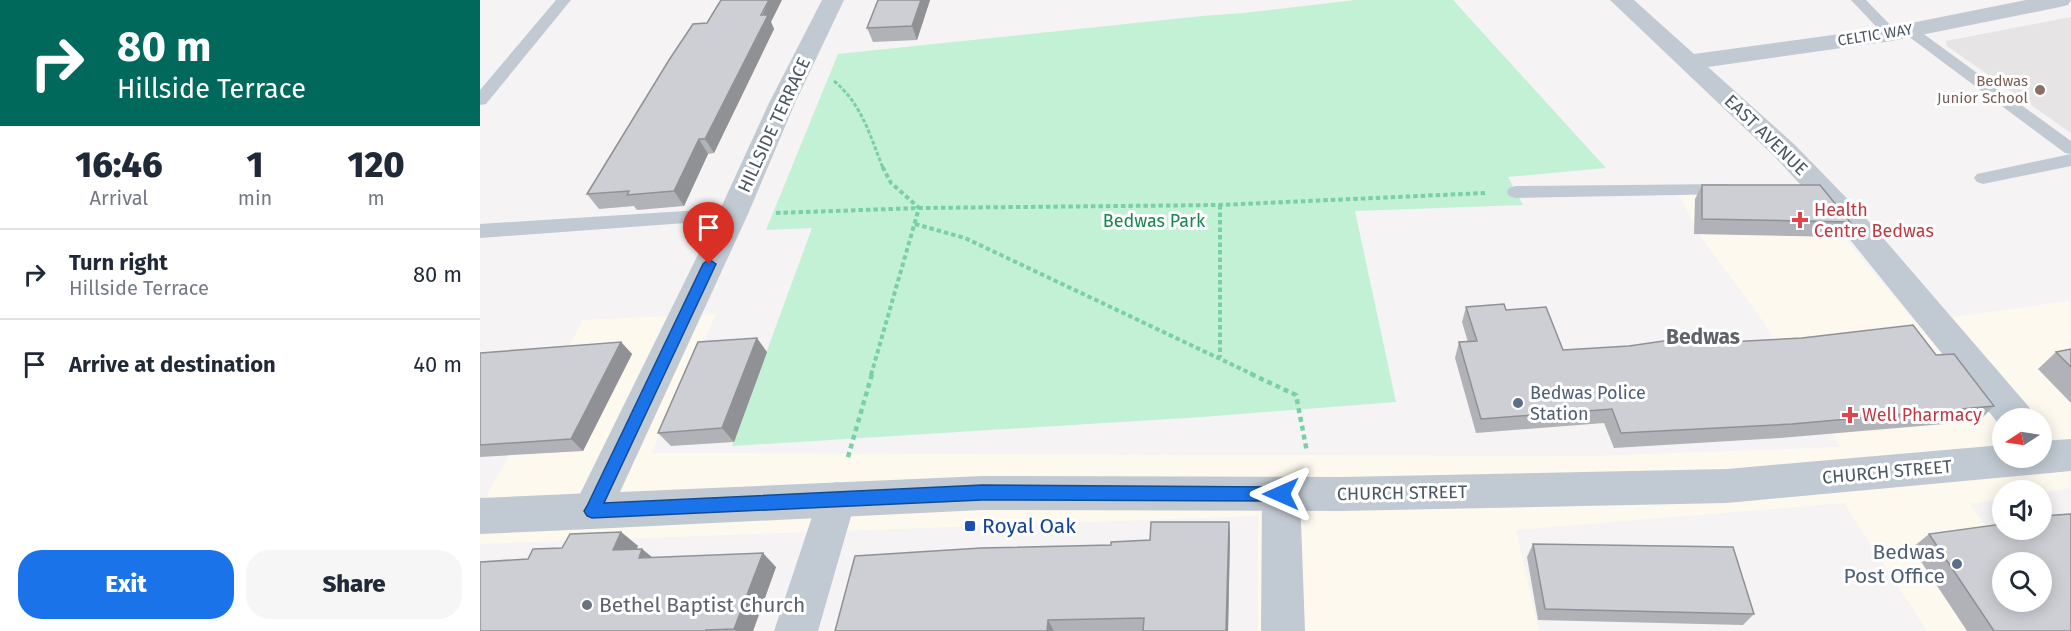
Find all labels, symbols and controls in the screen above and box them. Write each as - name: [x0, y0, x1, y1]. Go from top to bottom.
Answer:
- street label: CELTIC WAY: [1836, 20, 1915, 50]
- text: 80 m: [117, 22, 211, 72]
- icon: right: [18, 24, 96, 102]
- street label: HILLSIDE TERRACE: [733, 54, 815, 196]
- place label: Bedwas Junior School: [1937, 72, 2029, 107]
- text: Hillside Terrace: [117, 73, 306, 105]
- marker: Bedwas Junior School: [2033, 83, 2047, 97]
- street label: EAST AVENUE: [1720, 90, 1812, 180]
- text: 16:46: [75, 143, 163, 187]
- text: 1: [247, 143, 264, 187]
- text: 120: [348, 143, 405, 187]
- text: Arrival: [90, 186, 148, 210]
- text: min: [238, 186, 272, 210]
- text: m: [368, 186, 385, 210]
- place label: Health Centre Bedwas: [1814, 199, 1934, 242]
- pin: [683, 202, 734, 264]
- park label: Bedwas Park: [1103, 210, 1206, 232]
- icon: arrive: [692, 211, 725, 244]
- marker: Health Centre Bedwas: [1791, 211, 1809, 229]
- text: Turn right: [69, 249, 168, 276]
- icon: right: [18, 258, 51, 291]
- text: 80 m: [413, 261, 462, 288]
- text: Hillside Terrace: [69, 276, 209, 300]
- district label: Bedwas: [1666, 324, 1740, 350]
- icon: arrive: [18, 348, 51, 381]
- text: Arrive at destination: [69, 351, 276, 378]
- text: 40 m: [413, 351, 462, 378]
- place label: Bedwas Police Station: [1530, 382, 1646, 425]
- marker: Bedwas Police Station: [1511, 396, 1525, 410]
- place label: Well Pharmacy: [1862, 404, 1982, 426]
- marker: Well Pharmacy: [1843, 408, 1857, 422]
- north arrow: [1992, 408, 2052, 468]
- map controls: [1992, 408, 2052, 612]
- street label: CHURCH STREET: [1821, 455, 1954, 489]
- position arrow: [1249, 462, 1313, 526]
- button: sound: [1992, 480, 2052, 540]
- street label: CHURCH STREET: [1337, 481, 1468, 505]
- place label: Royal Oak: [982, 513, 1076, 539]
- marker: Royal Oak: [963, 519, 977, 533]
- place label: Bedwas Post Office: [1844, 539, 1945, 589]
- button: Exit: [18, 550, 234, 619]
- button: Share: [246, 550, 462, 619]
- button: search: [1992, 552, 2052, 612]
- marker: Bedwas Post Office: [1950, 557, 1964, 571]
- place label: Bethel Baptist Church: [599, 592, 805, 618]
- marker: Bethel Baptist Church: [580, 598, 594, 612]

